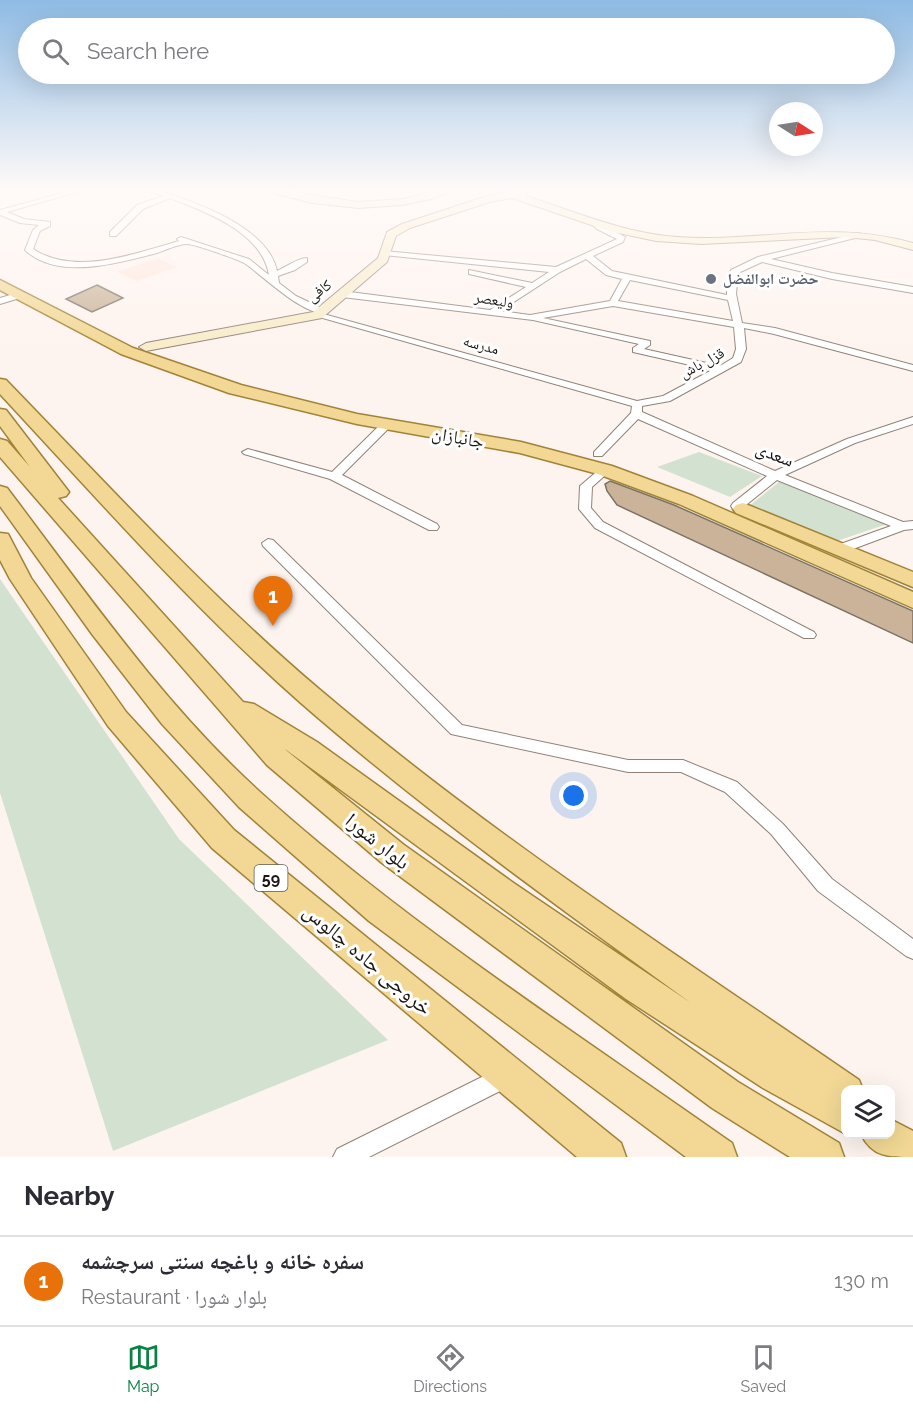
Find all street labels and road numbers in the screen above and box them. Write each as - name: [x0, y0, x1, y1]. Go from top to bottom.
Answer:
- street label: کافی: [303, 276, 336, 307]
- street label: ولیعصر: [472, 288, 515, 312]
- street label: مدرسه: [461, 332, 501, 358]
- street label: قزل باش: [676, 344, 728, 383]
- street label: جانبازان: [430, 422, 486, 453]
- street label: سعدی: [753, 437, 797, 472]
- street label: بلوار شورا: [341, 807, 415, 875]
- road number: 59: [254, 865, 288, 891]
- street label: خروجی جاده چالوس: [298, 898, 437, 1021]

